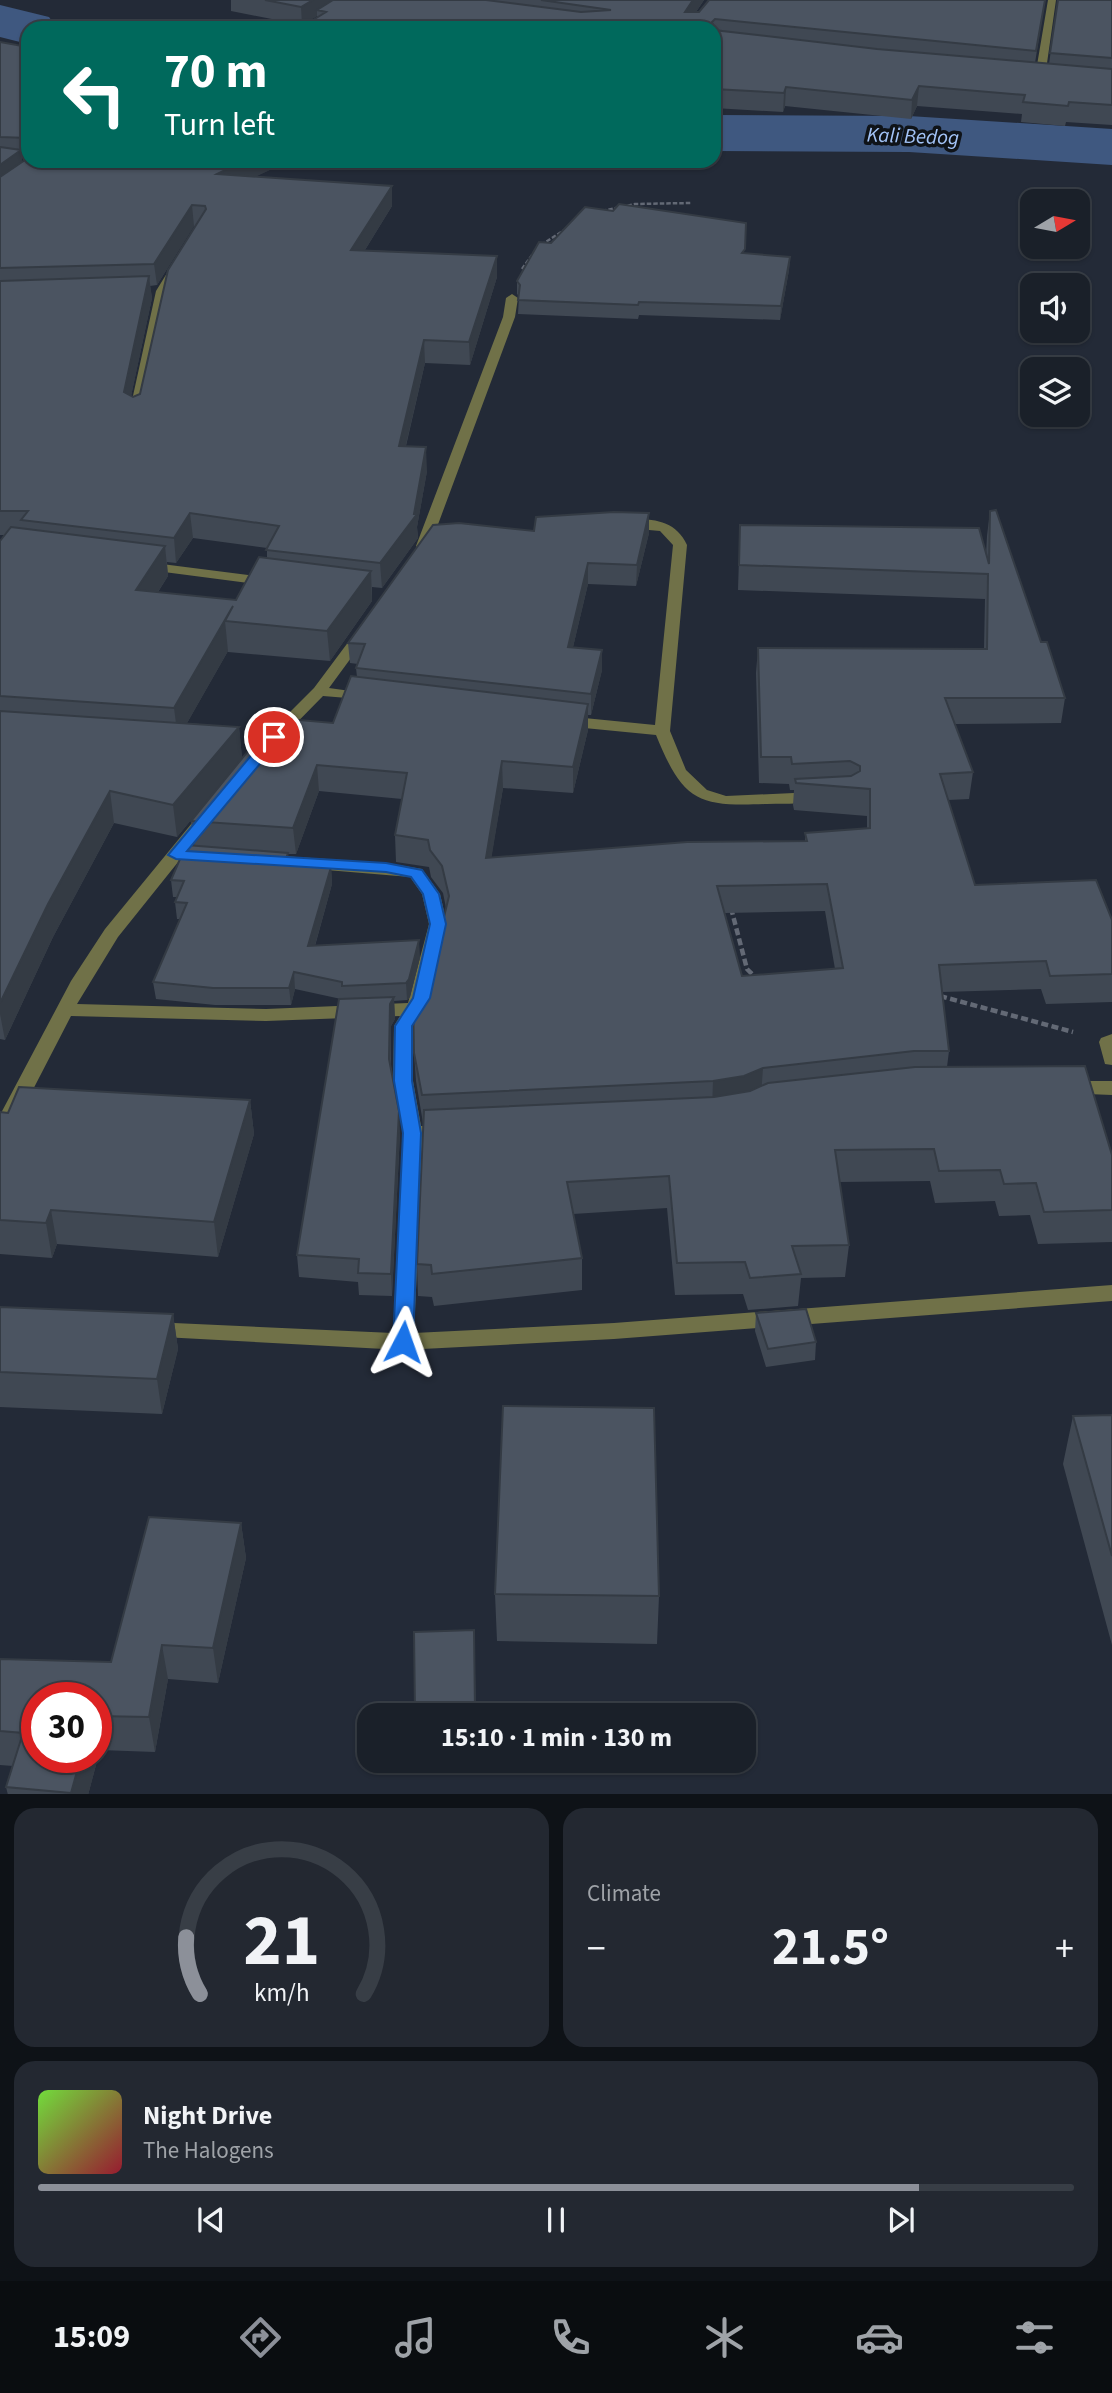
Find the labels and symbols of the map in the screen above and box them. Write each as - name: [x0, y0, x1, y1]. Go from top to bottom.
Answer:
- water label: Kali Bedog: [866, 119, 960, 153]
- north arrow: [1020, 189, 1090, 259]
- pin: [244, 707, 304, 767]
- position arrow: [366, 1305, 440, 1379]
- speed limit sign: 30: [21, 1682, 112, 1773]

